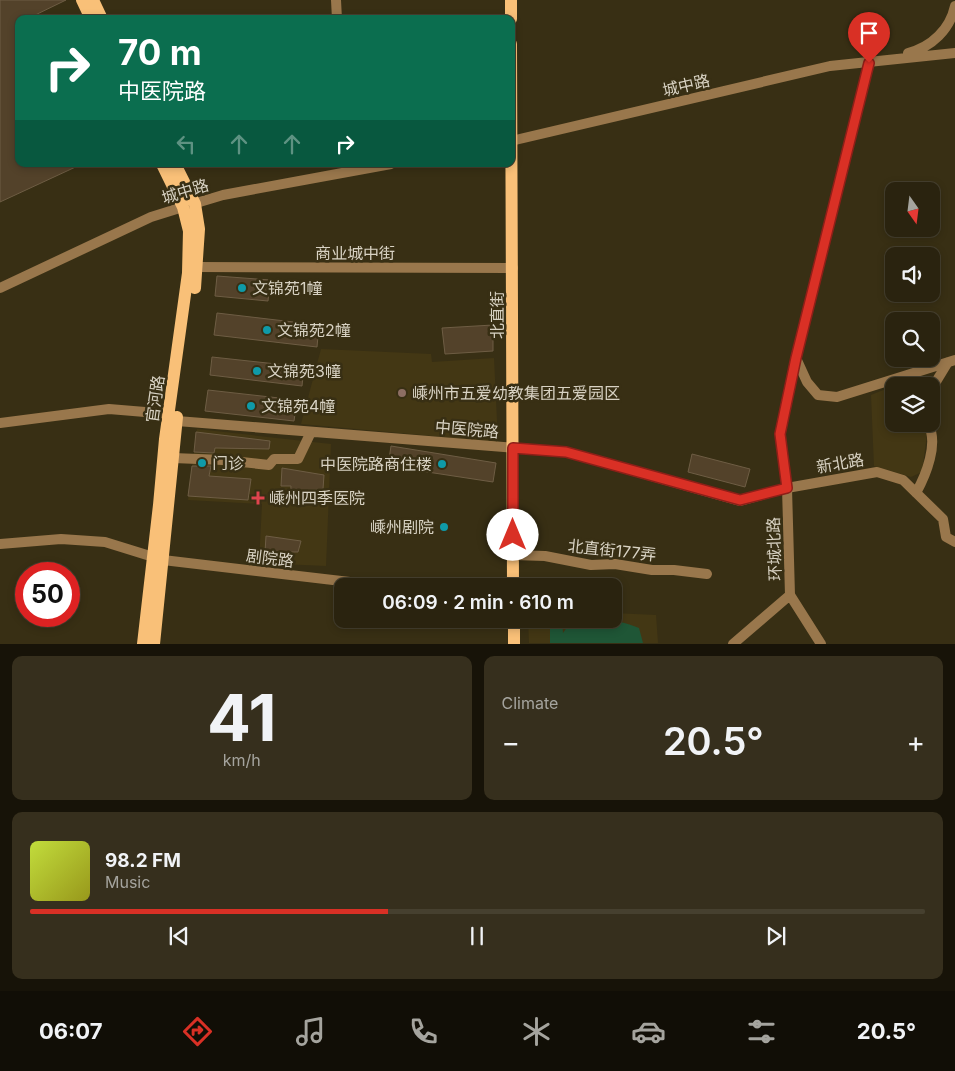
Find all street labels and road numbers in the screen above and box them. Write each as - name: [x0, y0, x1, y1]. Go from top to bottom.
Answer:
- street label: 城中路: [660, 70, 712, 100]
- street label: 城中路: [159, 174, 211, 208]
- street label: 商业城中街: [315, 243, 395, 263]
- street label: 北直街: [487, 291, 507, 339]
- street label: 官河路: [142, 374, 168, 424]
- street label: 中医院路: [434, 416, 500, 442]
- street label: 新北路: [815, 449, 865, 477]
- street label: 环城北路: [763, 517, 785, 581]
- street label: 北直街177弄: [567, 535, 657, 565]
- street label: 剧院路: [245, 545, 295, 571]

